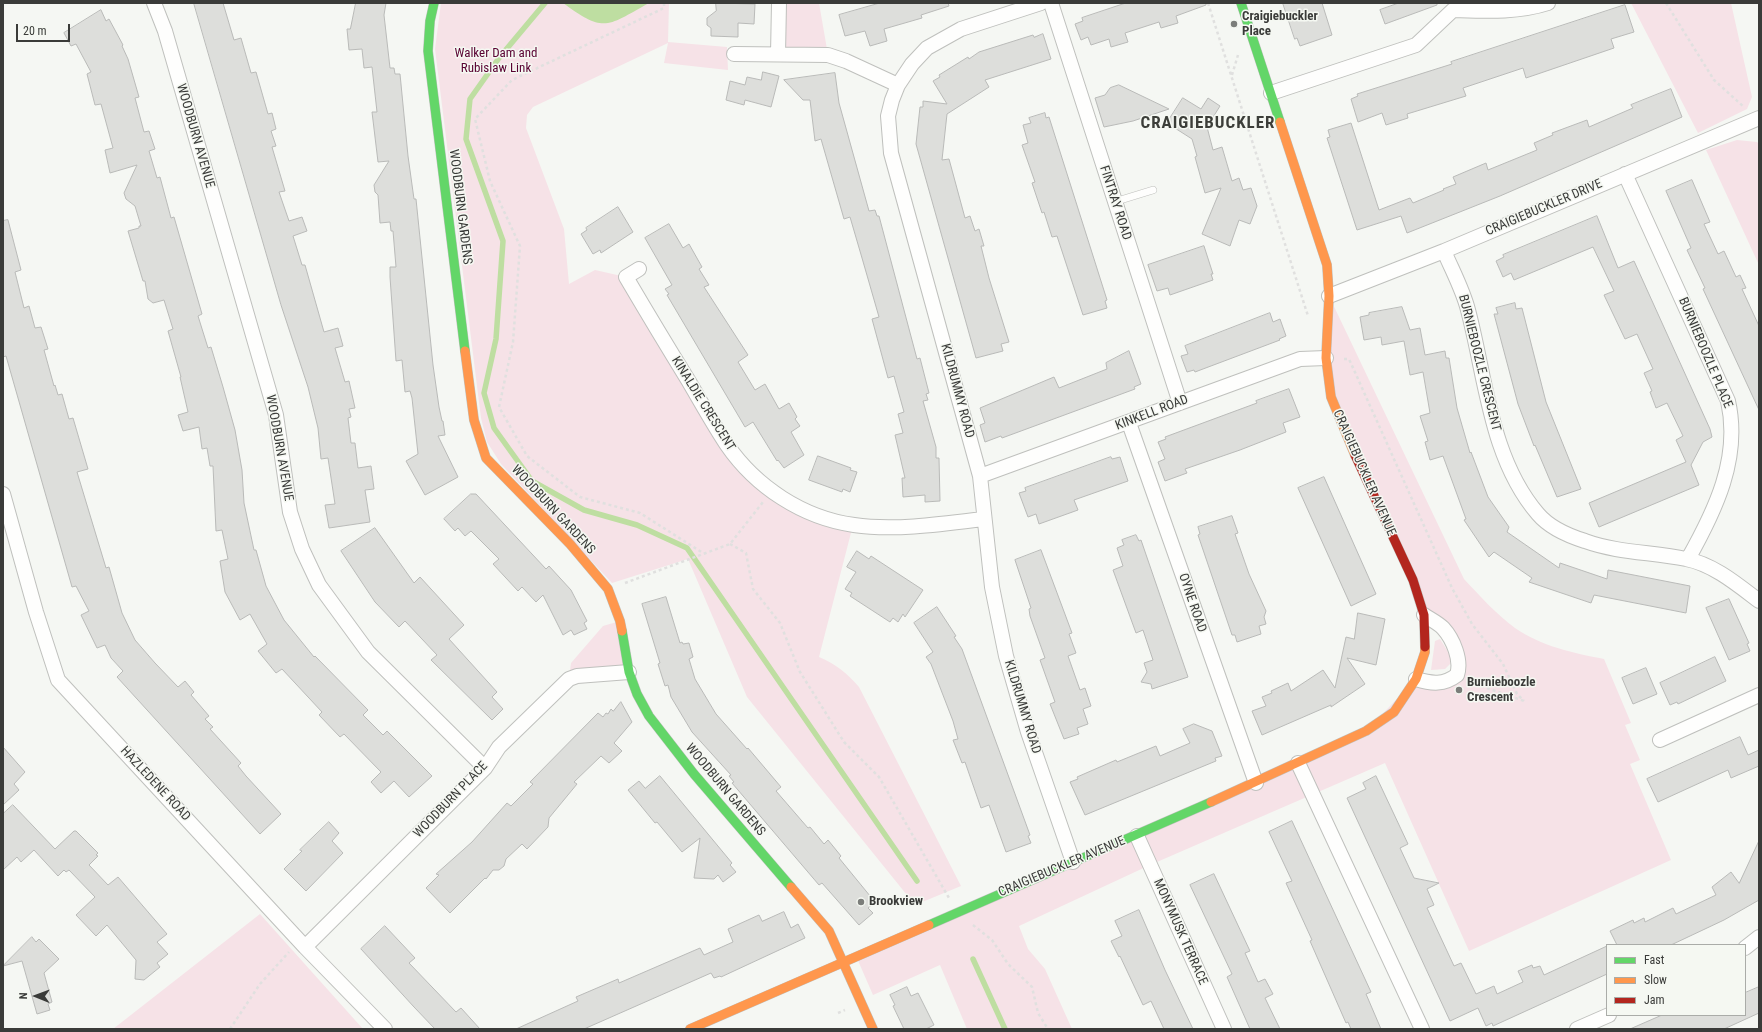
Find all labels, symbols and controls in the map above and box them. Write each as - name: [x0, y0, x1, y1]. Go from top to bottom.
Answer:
- place label: Craigiebuckler Place: [1242, 9, 1318, 40]
- scale bar: [18, 16, 72, 42]
- marker: Craigiebuckler Place: [1229, 19, 1239, 29]
- text: 20 m: [23, 24, 47, 38]
- park label: Walker Dam and Rubislaw Link: [454, 46, 538, 77]
- street label: WOODBURN AVENUE: [173, 82, 217, 190]
- district label: CRAIGIEBUCKLER: [1141, 114, 1275, 134]
- street label: WOODBURN GARDENS: [445, 148, 475, 266]
- street label: FINTRAY ROAD: [1096, 164, 1134, 242]
- street label: CRAIGIEBUCKLER DRIVE: [1483, 176, 1605, 240]
- street label: BURNIEBOOZLE CRESCENT: [1454, 293, 1504, 433]
- street label: BURNIEBOOZLE PLACE: [1675, 295, 1735, 411]
- street label: KILDRUMMY ROAD: [937, 342, 977, 440]
- street label: KINALDIE CRESCENT: [668, 354, 738, 454]
- street label: KINKELL ROAD: [1113, 392, 1191, 434]
- street label: WOODBURN AVENUE: [262, 394, 296, 502]
- street label: CRAIGIEBUCKLER AVENUE: [1329, 408, 1399, 538]
- street label: WOODBURN GARDENS: [508, 462, 598, 558]
- street label: OYNE ROAD: [1175, 571, 1209, 635]
- street label: KILDRUMMY ROAD: [1000, 658, 1044, 756]
- place label: Burnieboozle Crescent: [1467, 675, 1536, 706]
- marker: Burnieboozle Crescent: [1454, 685, 1464, 695]
- street label: WOODBURN GARDENS: [682, 741, 768, 839]
- street label: HAZLEDENE ROAD: [117, 744, 193, 824]
- street label: WOODBURN PLACE: [411, 759, 491, 841]
- street label: CRAIGIEBUCKLER AVENUE: [996, 833, 1128, 901]
- street label: MONYMUSK TERRACE: [1150, 877, 1210, 987]
- place label: Brookview: [869, 894, 923, 910]
- marker: Brookview: [856, 897, 866, 907]
- legend: [1606, 944, 1746, 1016]
- text: Fast: [1644, 953, 1664, 967]
- text: Slow: [1644, 973, 1667, 987]
- north arrow: [16, 976, 56, 1016]
- text: N: [17, 992, 30, 999]
- text: Jam: [1644, 993, 1665, 1007]

